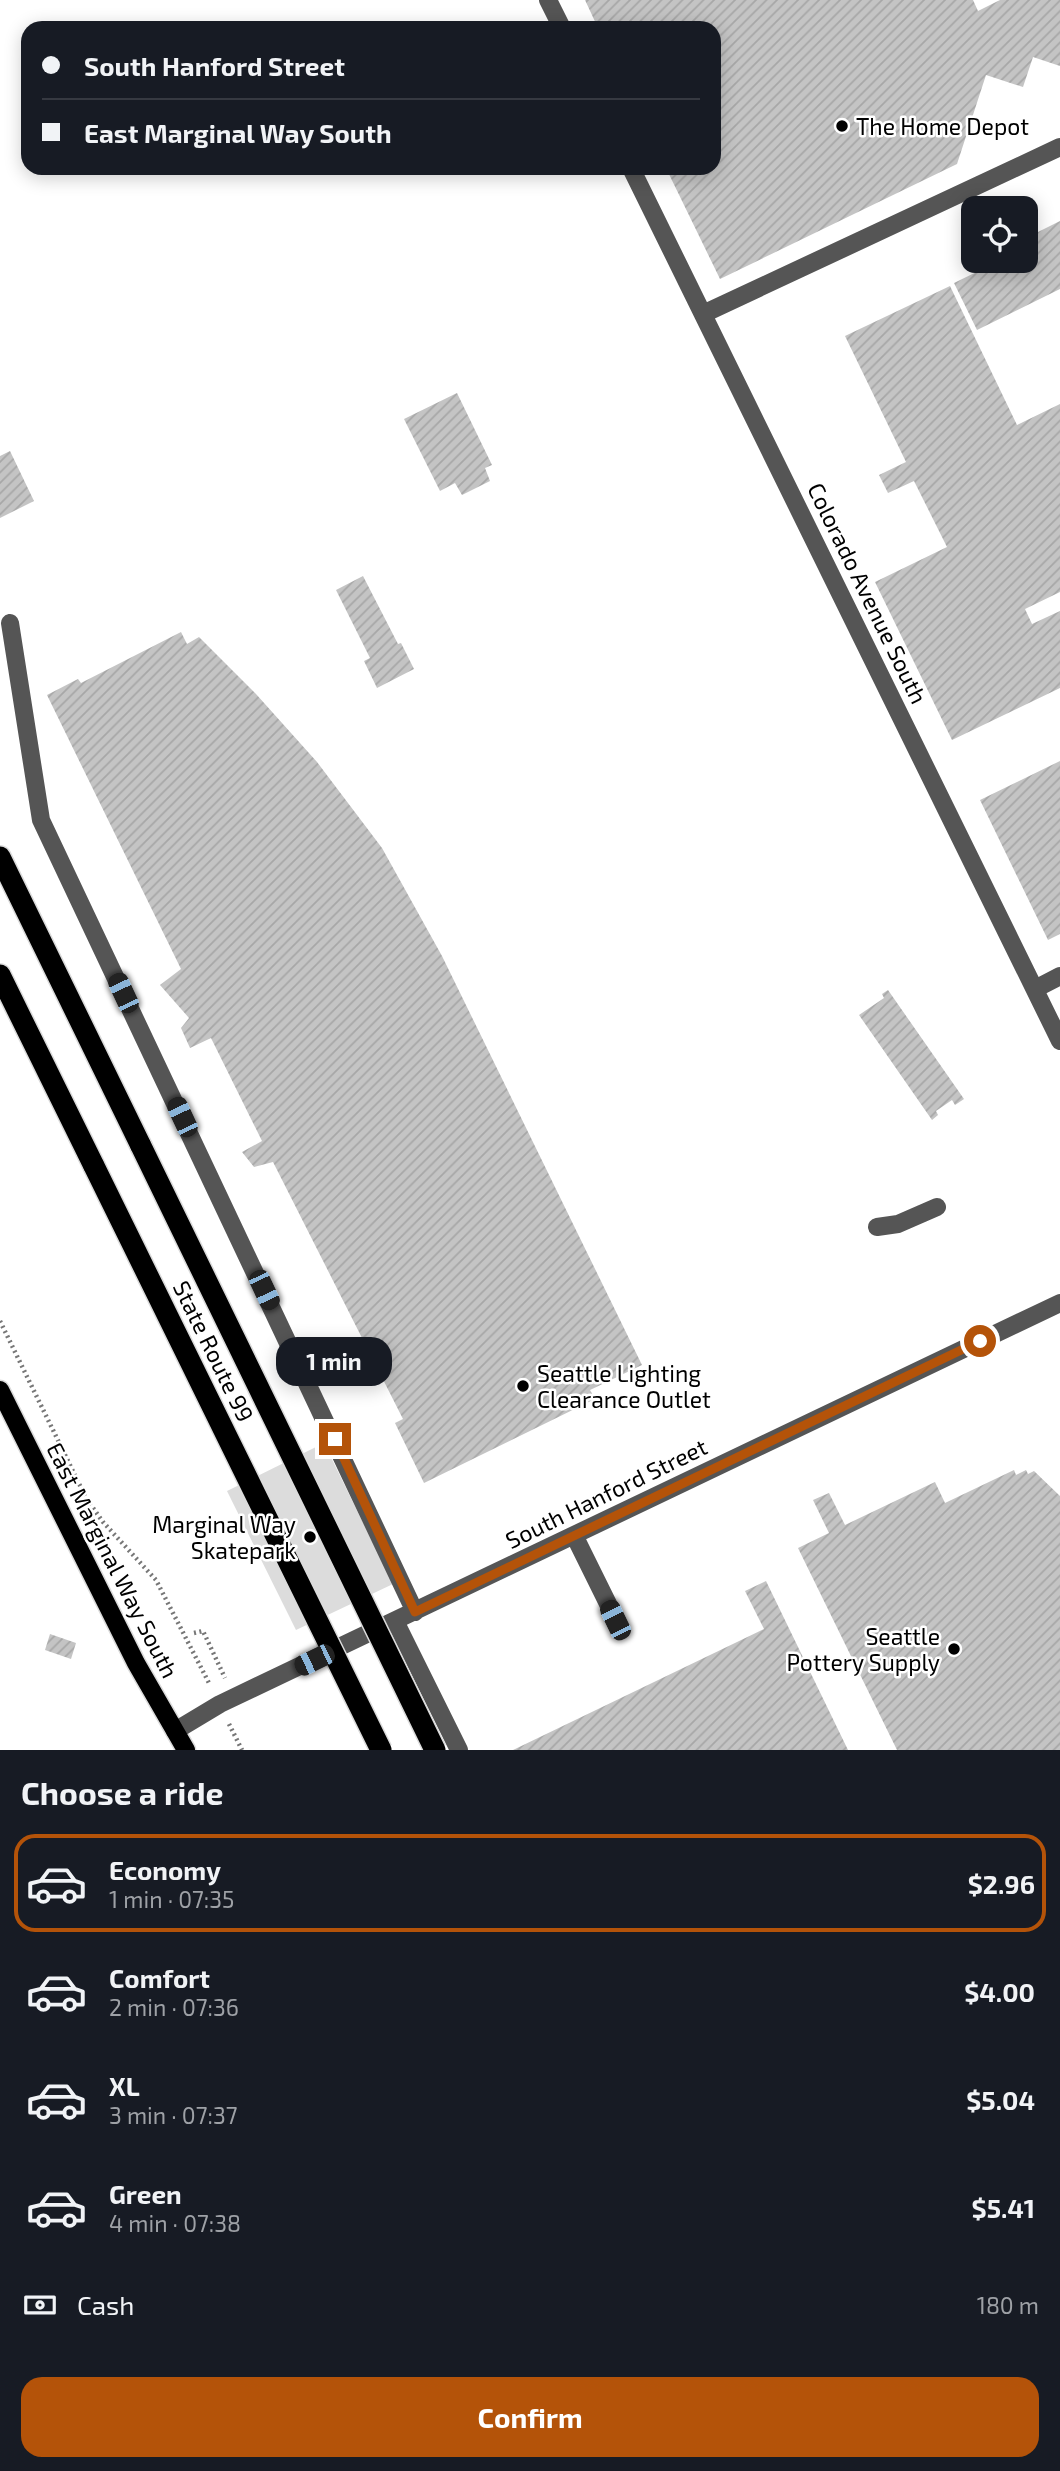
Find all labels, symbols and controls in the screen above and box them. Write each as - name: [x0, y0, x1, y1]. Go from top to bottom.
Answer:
- text: South Hanford Street: [84, 50, 345, 81]
- place label: The Home Depot: [856, 112, 1029, 140]
- text: East Marginal Way South: [84, 117, 392, 148]
- marker: The Home Depot: [834, 118, 850, 134]
- map controls: [961, 196, 1038, 273]
- button: locate: [961, 196, 1038, 273]
- street label: Colorado Avenue South: [802, 478, 934, 708]
- car: [105, 970, 142, 1016]
- car: [164, 1094, 201, 1140]
- car: [246, 1267, 283, 1313]
- street label: State Route 99: [168, 1276, 260, 1426]
- route start: [964, 1325, 996, 1357]
- callout: 1 min: [277, 1338, 393, 1386]
- text: 1 min: [306, 1347, 362, 1375]
- place label: Seattle Lighting Clearance Outlet: [537, 1359, 711, 1413]
- marker: Seattle Lighting Clearance Outlet: [515, 1378, 531, 1394]
- route end: [319, 1423, 351, 1455]
- street label: South Hanford Street: [501, 1432, 711, 1554]
- street label: East Marginal Way South: [41, 1437, 185, 1683]
- place label: Marginal Way Skatepark: [152, 1510, 296, 1564]
- marker: Marginal Way Skatepark: [302, 1529, 318, 1545]
- car: [597, 1597, 634, 1643]
- place label: Seattle Pottery Supply: [786, 1622, 940, 1676]
- car: [291, 1641, 338, 1679]
- marker: Seattle Pottery Supply: [946, 1641, 962, 1657]
- text: Choose a ride: [21, 1773, 224, 1811]
- icon: car: [25, 1852, 88, 1915]
- text: Economy: [109, 1854, 221, 1885]
- text: $2.96: [968, 1868, 1035, 1899]
- text: 1 min · 07:35: [109, 1885, 234, 1913]
- icon: car: [25, 1960, 88, 2023]
- text: Comfort: [109, 1962, 210, 1993]
- text: $4.00: [964, 1976, 1035, 2007]
- text: 2 min · 07:36: [109, 1993, 239, 2021]
- icon: car: [25, 2068, 88, 2131]
- text: XL: [109, 2070, 140, 2101]
- text: $5.04: [966, 2084, 1035, 2115]
- text: 3 min · 07:37: [109, 2101, 237, 2129]
- icon: car: [25, 2176, 88, 2239]
- text: Green: [109, 2178, 182, 2209]
- text: $5.41: [972, 2192, 1035, 2223]
- text: 4 min · 07:38: [109, 2209, 241, 2237]
- icon: cash: [21, 2286, 59, 2324]
- text: Cash: [77, 2289, 134, 2320]
- text: 180 m: [977, 2291, 1039, 2319]
- button: Confirm: [21, 2377, 1039, 2457]

